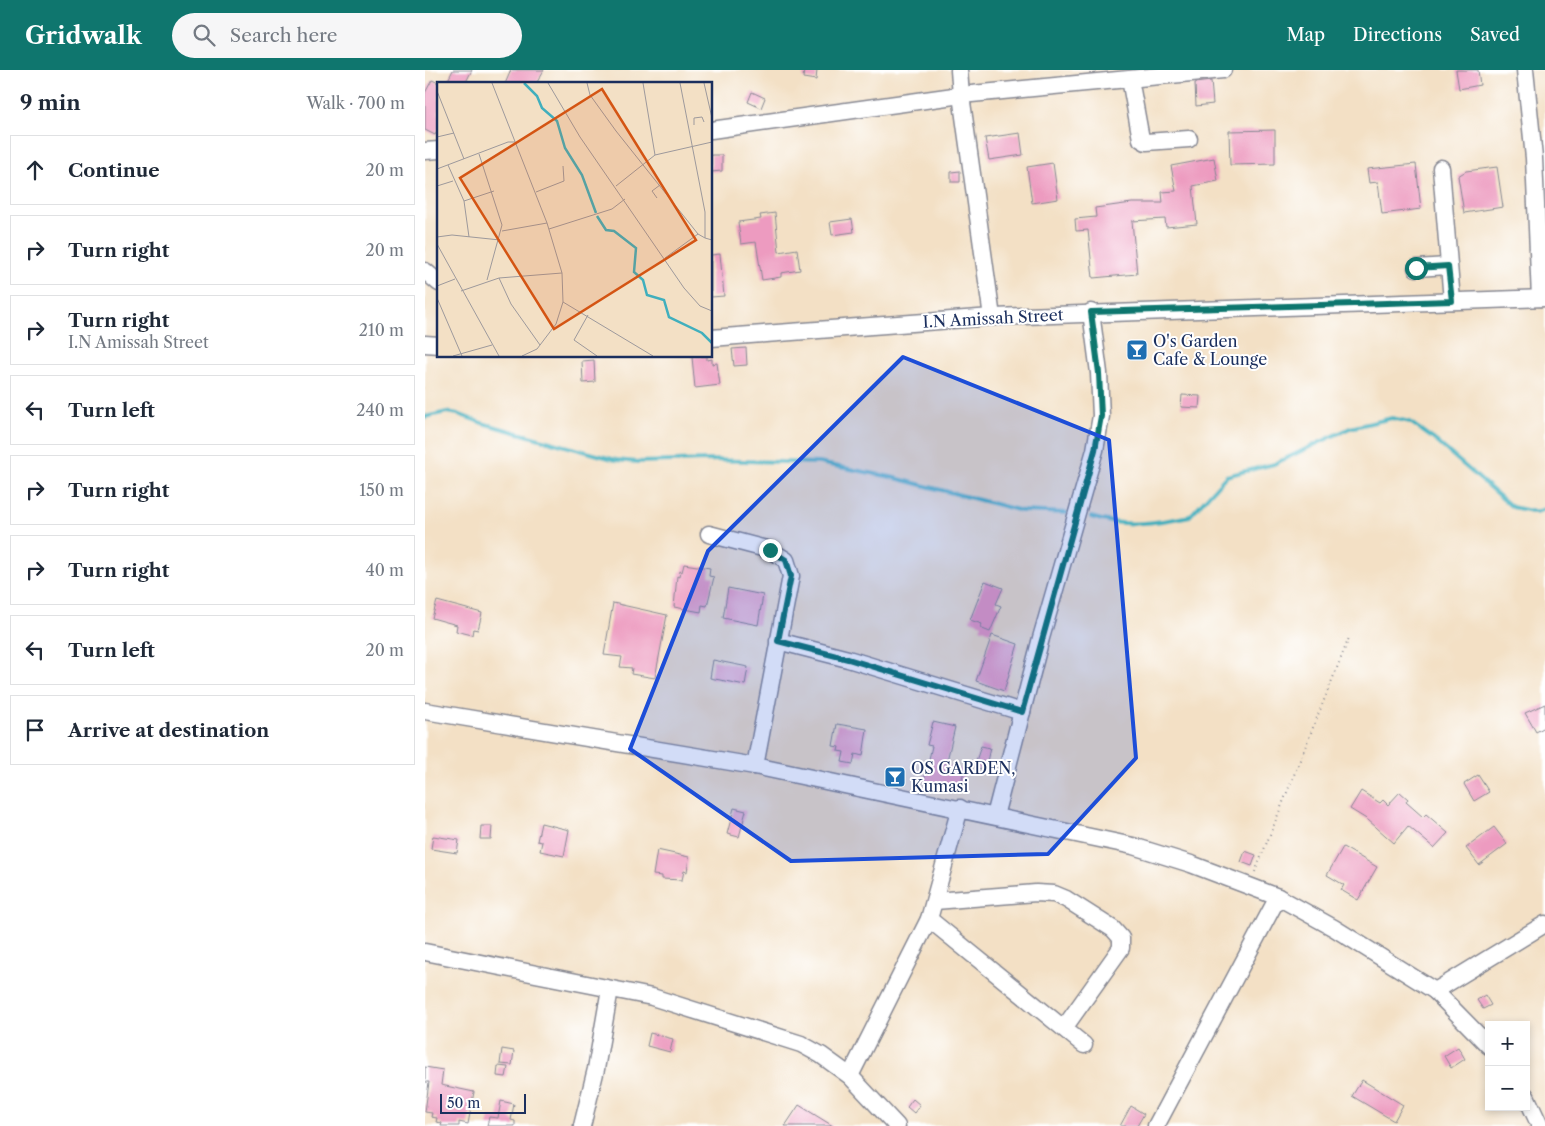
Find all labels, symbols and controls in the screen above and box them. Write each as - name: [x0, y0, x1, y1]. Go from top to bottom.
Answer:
- search box: [172, 13, 522, 58]
- text: Gridwalk: [25, 21, 142, 50]
- icon: search: [190, 21, 218, 49]
- text: Search here: [230, 24, 338, 47]
- text: Map: [1286, 24, 1325, 46]
- text: Directions: [1353, 24, 1442, 46]
- text: Saved: [1470, 24, 1520, 46]
- inset map: [437, 82, 713, 358]
- text: 9 min: [20, 90, 81, 115]
- text: Walk · 700 m: [306, 93, 405, 113]
- icon: ahead: [21, 156, 49, 184]
- text: Continue: [68, 159, 160, 182]
- text: 20 m: [365, 160, 404, 180]
- icon: right: [21, 236, 49, 264]
- text: Turn right: [68, 239, 169, 262]
- text: 20 m: [365, 240, 404, 260]
- route start: [1405, 257, 1428, 280]
- street label: I.N Amissah Street: [922, 304, 1064, 332]
- text: Turn right: [68, 309, 169, 332]
- icon: right: [21, 316, 49, 344]
- text: 210 m: [359, 320, 404, 340]
- place label: O's Garden Cafe & Lounge: [1153, 331, 1267, 369]
- text: I.N Amissah Street: [68, 332, 209, 352]
- bar icon: O's Garden Cafe & Lounge: [1125, 338, 1149, 362]
- icon: left: [21, 396, 49, 424]
- text: Turn left: [68, 399, 155, 422]
- text: 240 m: [356, 400, 404, 420]
- icon: right: [21, 476, 49, 504]
- text: Turn right: [68, 479, 169, 502]
- text: 150 m: [359, 480, 404, 500]
- route end: [759, 539, 782, 562]
- icon: right: [21, 556, 49, 584]
- text: Turn right: [68, 559, 169, 582]
- text: 40 m: [365, 560, 404, 580]
- icon: left: [21, 636, 49, 664]
- text: Turn left: [68, 639, 155, 662]
- text: 20 m: [365, 640, 404, 660]
- icon: arrive: [21, 716, 49, 744]
- text: Arrive at destination: [68, 719, 269, 742]
- place label: OS GARDEN, Kumasi: [911, 758, 1015, 796]
- bar icon: OS GARDEN, Kumasi: [883, 765, 907, 789]
- map controls: [1485, 1021, 1530, 1111]
- button: +: [1485, 1021, 1530, 1066]
- button: −: [1485, 1066, 1530, 1111]
- scale bar: [440, 1091, 526, 1114]
- text: 50 m: [447, 1094, 480, 1112]

